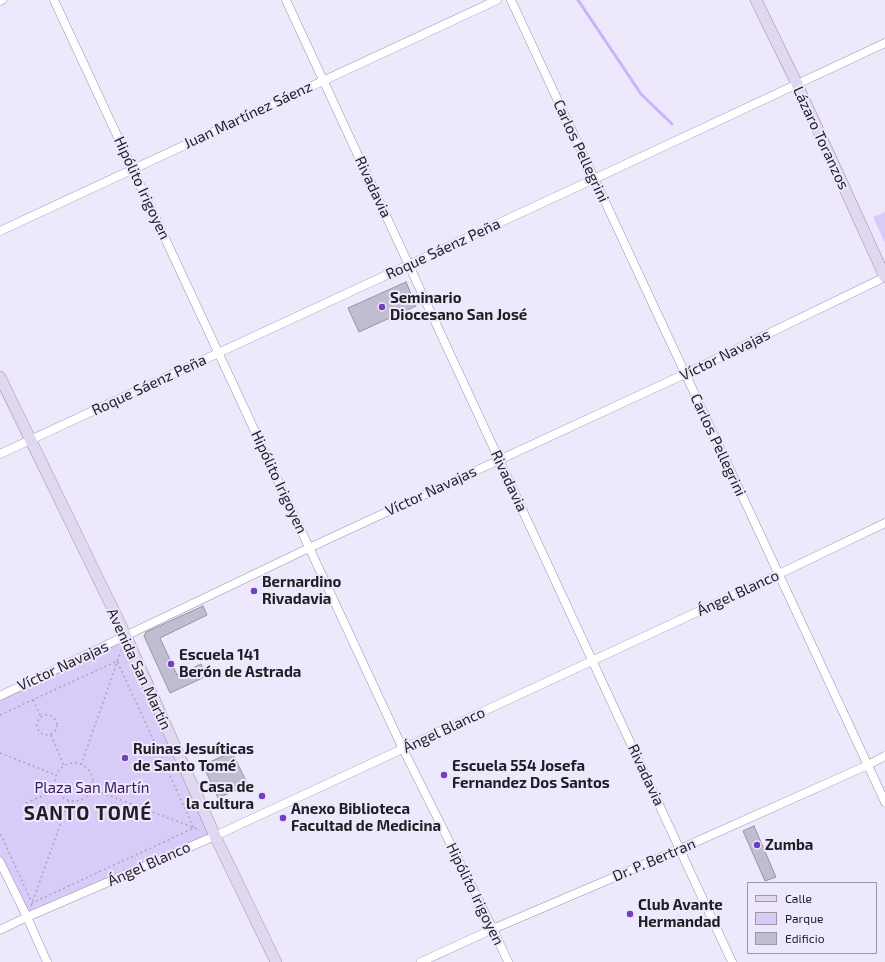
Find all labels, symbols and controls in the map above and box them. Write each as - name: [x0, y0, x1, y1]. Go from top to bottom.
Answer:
- street label: Juan Martínez Sáenz: [181, 77, 315, 153]
- street label: Lázaro Toranzos: [789, 84, 853, 192]
- street label: Carlos Pellegrini: [549, 97, 613, 205]
- street label: Hipólito Irigoyen: [110, 134, 174, 242]
- street label: Rivadavia: [351, 153, 395, 221]
- street label: Roque Sáenz Peña: [383, 215, 503, 283]
- place label: Seminario Diocesano San José: [390, 289, 527, 324]
- marker: Seminario Diocesano San José: [377, 302, 387, 312]
- street label: Víctor Navajas: [677, 325, 773, 385]
- street label: Roque Sáenz Peña: [89, 351, 209, 419]
- street label: Carlos Pellegrini: [686, 391, 750, 499]
- street label: Hipólito Irigoyen: [247, 428, 311, 536]
- street label: Rivadavia: [487, 447, 531, 515]
- street label: Víctor Navajas: [383, 462, 479, 520]
- street label: Ángel Blanco: [694, 566, 782, 620]
- place label: Bernardino Rivadavia: [262, 573, 341, 608]
- marker: Bernardino Rivadavia: [249, 586, 259, 596]
- street label: Avenida San Martín: [103, 605, 175, 733]
- street label: Víctor Navajas: [15, 637, 111, 695]
- place label: Escuela 141 Berón de Astrada: [179, 646, 301, 681]
- marker: Escuela 141 Berón de Astrada: [166, 659, 176, 669]
- street label: Ángel Blanco: [400, 703, 488, 757]
- place label: Ruinas Jesuíticas de Santo Tomé: [133, 740, 254, 775]
- street label: Rivadavia: [624, 741, 668, 809]
- marker: Ruinas Jesuíticas de Santo Tomé: [120, 753, 130, 763]
- place label: Escuela 554 Josefa Fernandez Dos Santos: [452, 757, 610, 792]
- marker: Escuela 554 Josefa Fernandez Dos Santos: [439, 770, 449, 780]
- place label: Casa de la cultura: [186, 778, 254, 813]
- park label: Plaza San Martín: [34, 779, 150, 797]
- marker: Casa de la cultura: [257, 791, 267, 801]
- place label: Anexo Biblioteca Facultad de Medicina: [291, 800, 441, 835]
- district label: SANTO TOMÉ: [24, 803, 152, 825]
- marker: Anexo Biblioteca Facultad de Medicina: [278, 813, 288, 823]
- street label: Dr. P. Bertran: [610, 834, 698, 886]
- place label: Zumba: [765, 836, 813, 854]
- street label: Ángel Blanco: [105, 838, 193, 890]
- street label: Hipólito Irigoyen: [442, 840, 508, 948]
- marker: Zumba: [752, 840, 762, 850]
- legend: [747, 882, 877, 954]
- text: Calle: [785, 891, 812, 905]
- place label: Club Avante Hermandad: [638, 896, 723, 931]
- marker: Club Avante Hermandad: [625, 909, 635, 919]
- text: Parque: [785, 911, 823, 925]
- text: Edificio: [785, 931, 825, 945]

